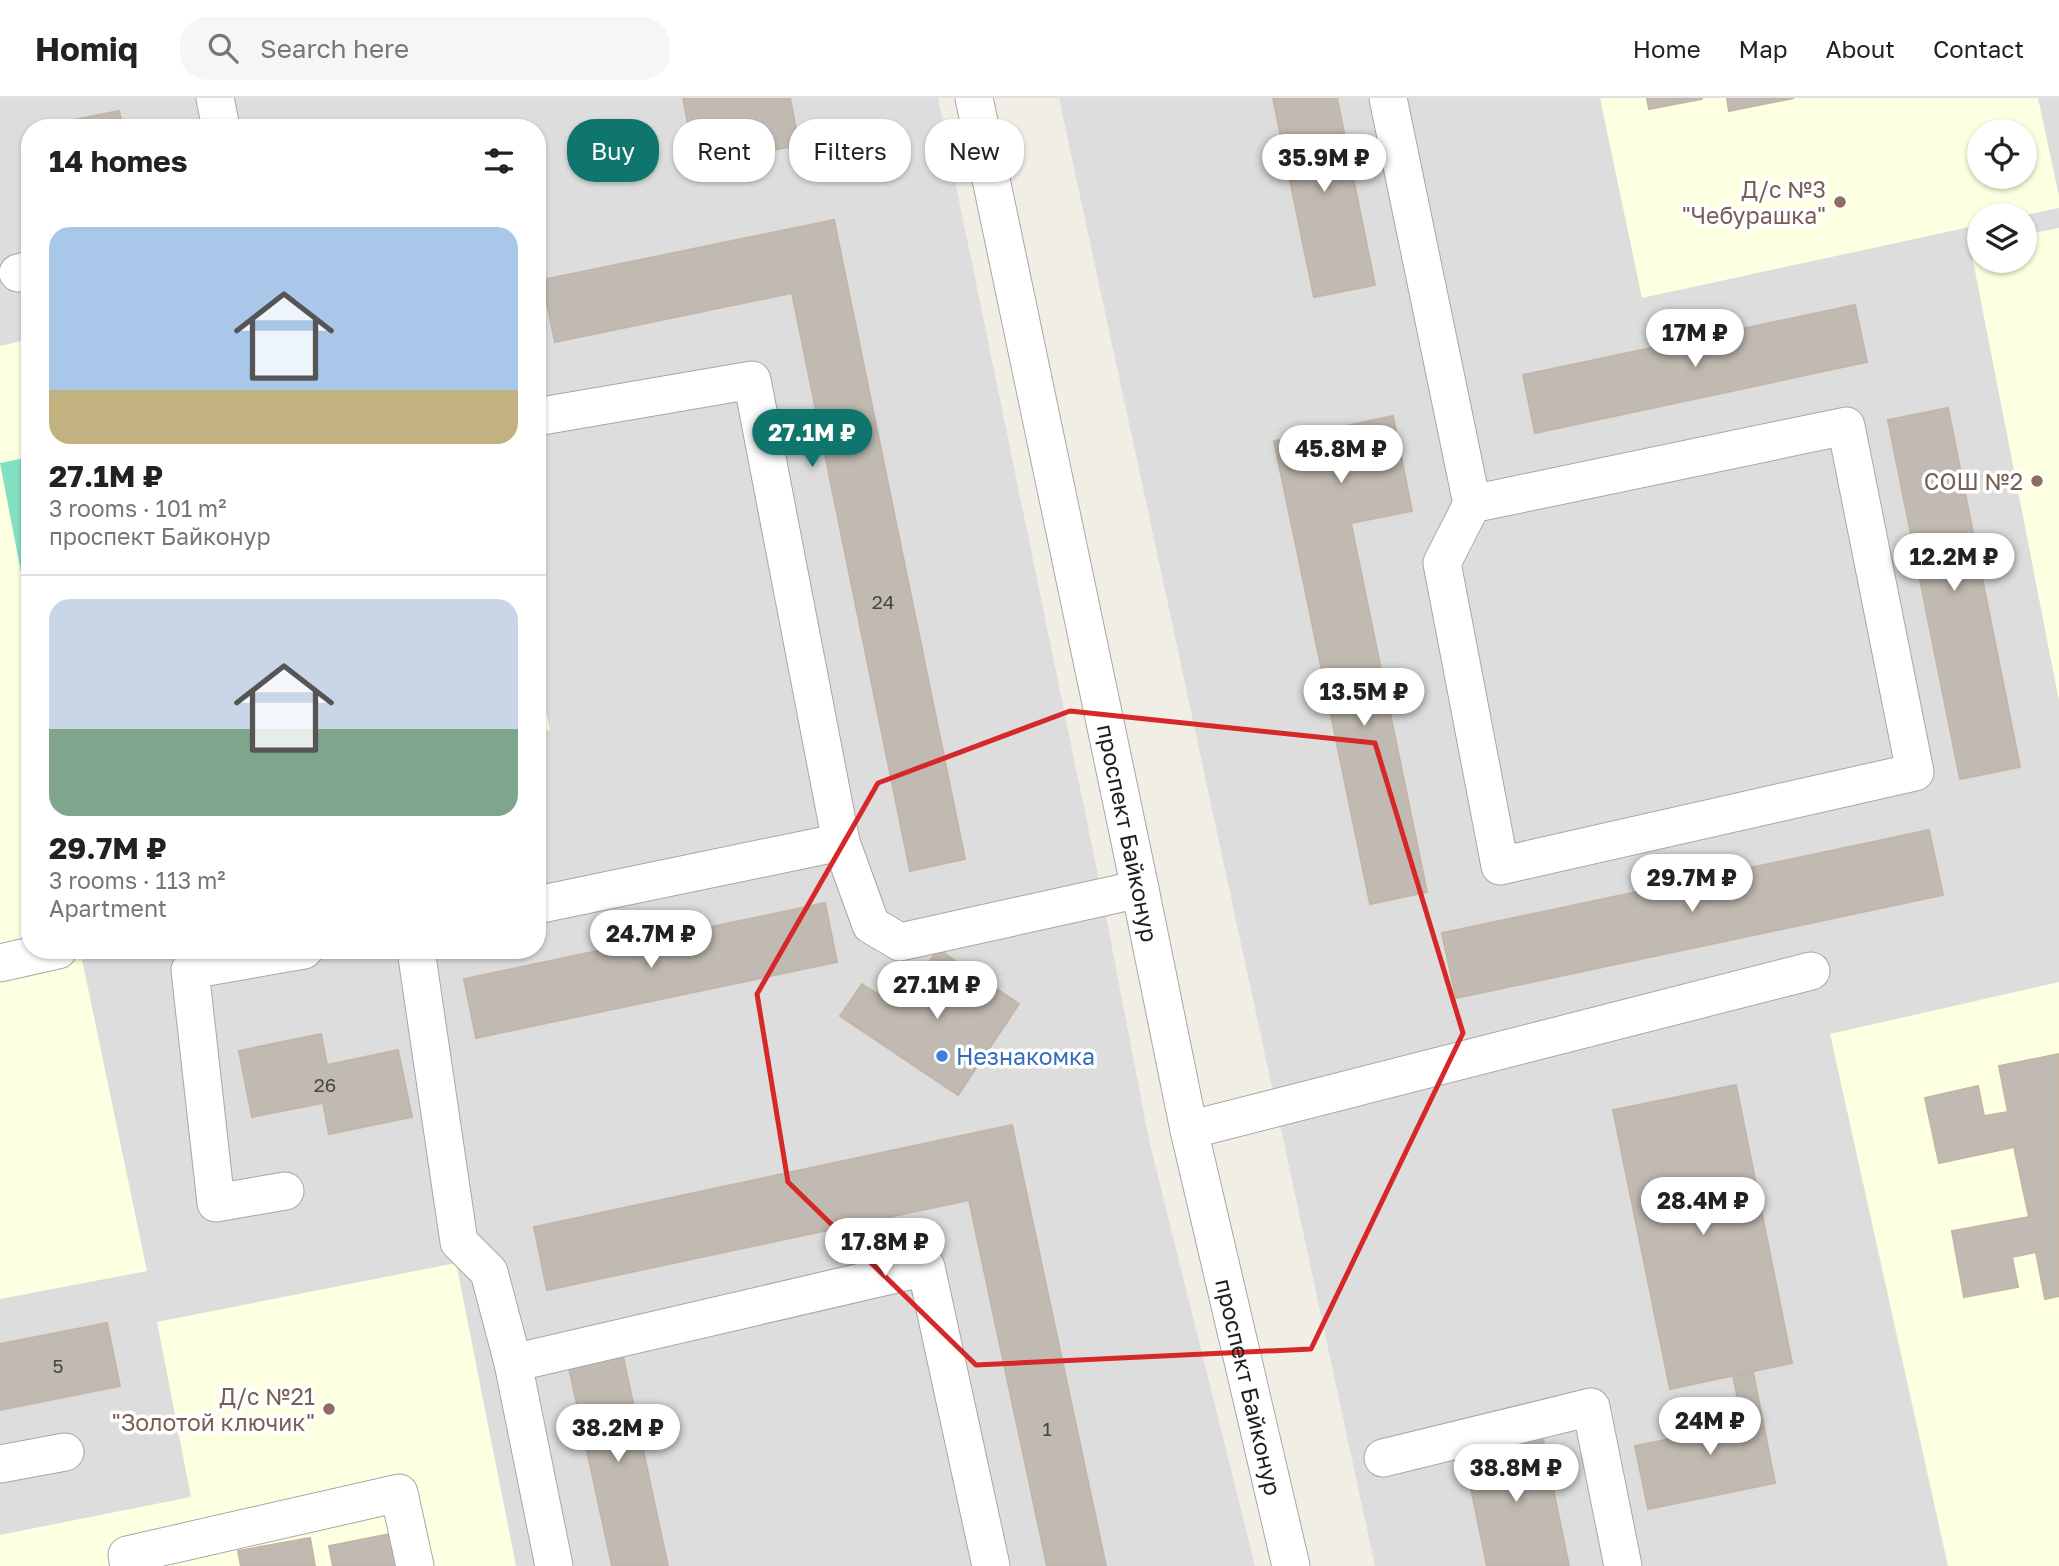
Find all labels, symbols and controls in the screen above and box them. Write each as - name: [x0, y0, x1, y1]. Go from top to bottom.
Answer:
- search box: [180, 17, 670, 80]
- text: Homiq: [35, 29, 138, 68]
- icon: search: [204, 29, 242, 67]
- text: Search here: [260, 33, 409, 64]
- text: Home: [1633, 34, 1701, 63]
- text: Map: [1739, 34, 1788, 63]
- text: About: [1826, 34, 1895, 63]
- text: Contact: [1933, 34, 2024, 63]
- chip: Buy: [567, 119, 659, 182]
- chip: Rent: [673, 119, 775, 182]
- chip: Filters: [789, 119, 911, 182]
- chip: New: [925, 119, 1024, 182]
- map controls: [1967, 119, 2037, 273]
- button: locate: [1967, 119, 2037, 189]
- pin: 35.9M ₽: [1259, 134, 1389, 194]
- icon: filters: [480, 142, 518, 180]
- text: 14 homes: [49, 143, 188, 179]
- text: 35.9M ₽: [1278, 143, 1370, 171]
- place label: Д/c №3 "Чебурашка": [1682, 175, 1826, 229]
- marker: Д/c №3 "Чебурашка": [1832, 194, 1848, 210]
- button: layers: [1967, 203, 2037, 273]
- icon: home: [221, 273, 347, 399]
- pin: 17M ₽: [1646, 310, 1744, 369]
- text: 17M ₽: [1662, 318, 1728, 346]
- pin: 27.1M ₽: [747, 410, 877, 469]
- text: 27.1M ₽: [768, 418, 856, 446]
- pin: 45.8M ₽: [1276, 426, 1406, 485]
- text: 45.8M ₽: [1295, 434, 1387, 462]
- text: 27.1M ₽: [49, 458, 163, 494]
- place label: СОШ №2: [1924, 467, 2023, 495]
- marker: СОШ №2: [2029, 473, 2045, 489]
- text: 3 rooms · 101 m²: [49, 494, 226, 522]
- text: проспект Байконур: [49, 522, 271, 550]
- pin: 12.2M ₽: [1889, 533, 2019, 593]
- text: 12.2M ₽: [1909, 542, 1999, 570]
- house number: 24: [872, 590, 894, 613]
- icon: home: [221, 645, 347, 771]
- pin: 13.5M ₽: [1299, 668, 1429, 728]
- text: 13.5M ₽: [1319, 677, 1409, 705]
- street label: проспект Байконур: [1092, 722, 1164, 944]
- text: 29.7M ₽: [49, 830, 167, 866]
- pin: 29.7M ₽: [1627, 854, 1757, 914]
- text: 29.7M ₽: [1647, 863, 1737, 891]
- text: 3 rooms · 113 m²: [49, 866, 226, 894]
- text: Apartment: [49, 894, 167, 922]
- pin: 24.7M ₽: [586, 910, 716, 970]
- text: 24.7M ₽: [606, 919, 696, 947]
- pin: 27.1M ₽: [872, 962, 1002, 1021]
- text: 27.1M ₽: [893, 970, 981, 998]
- place label: Незнакомка: [956, 1042, 1095, 1070]
- marker: Незнакомка: [934, 1048, 950, 1064]
- house number: 26: [314, 1073, 336, 1096]
- pin: 28.4M ₽: [1638, 1178, 1768, 1237]
- text: 28.4M ₽: [1657, 1186, 1749, 1214]
- pin: 17.8M ₽: [820, 1218, 950, 1278]
- text: 17.8M ₽: [841, 1227, 929, 1255]
- street label: проспект Байконур: [1210, 1276, 1288, 1498]
- house number: 5: [52, 1354, 64, 1377]
- place label: Д/c №21 "Золотой ключик": [112, 1382, 315, 1436]
- pin: 24M ₽: [1661, 1398, 1759, 1457]
- marker: Д/c №21 "Золотой ключик": [321, 1401, 337, 1417]
- pin: 38.2M ₽: [553, 1404, 683, 1464]
- text: 24M ₽: [1675, 1406, 1745, 1434]
- text: 38.2M ₽: [572, 1413, 664, 1441]
- house number: 1: [1042, 1417, 1052, 1440]
- pin: 38.8M ₽: [1451, 1444, 1581, 1504]
- text: 38.8M ₽: [1470, 1453, 1562, 1481]

